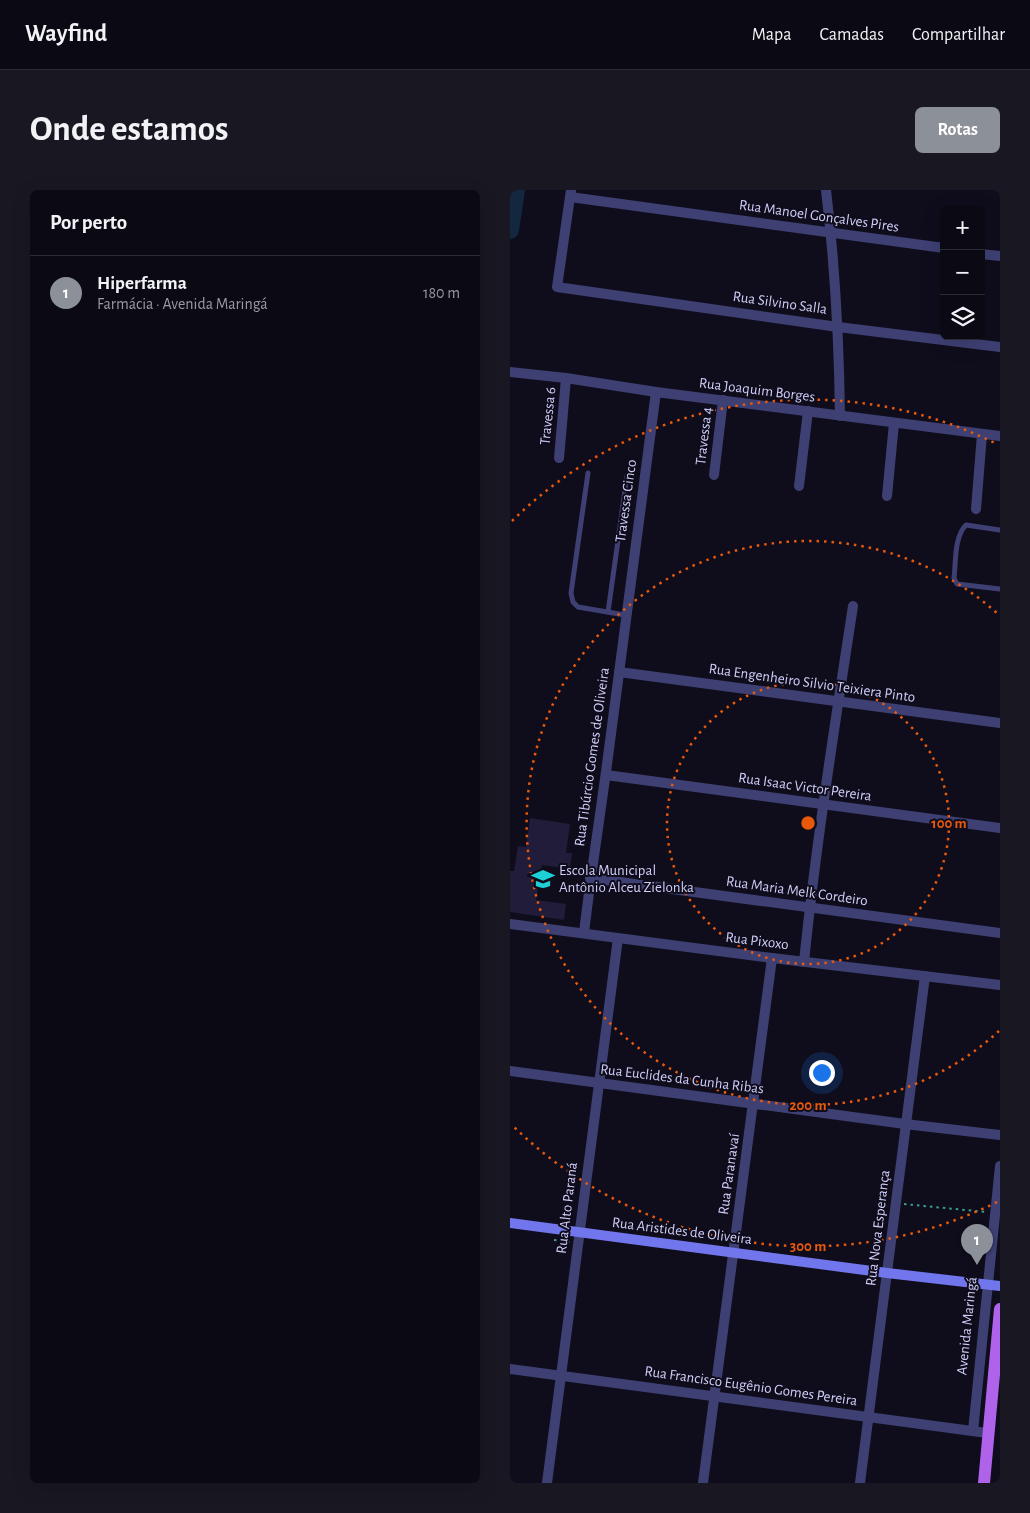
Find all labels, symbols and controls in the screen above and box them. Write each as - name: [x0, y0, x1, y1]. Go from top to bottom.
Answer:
- text: Wayfind: [25, 22, 107, 46]
- text: Mapa: [752, 26, 791, 44]
- text: Camadas: [819, 26, 884, 44]
- text: Compartilhar: [912, 26, 1005, 44]
- button: Rotas: [915, 107, 1000, 153]
- text: Onde estamos: [30, 112, 229, 147]
- street label: Rua Manoel Gonçalves Pires: [738, 197, 900, 235]
- map controls: [940, 205, 985, 340]
- button: +: [940, 205, 985, 250]
- text: Por perto: [50, 212, 127, 233]
- button: −: [940, 250, 985, 295]
- text: Hiperfarma: [97, 274, 187, 293]
- text: 1: [63, 285, 69, 301]
- text: 180 m: [423, 285, 460, 301]
- street label: Rua Silvino Salla: [732, 289, 828, 317]
- button: layers: [940, 295, 985, 340]
- text: Farmácia · Avenida Maringá: [97, 296, 268, 312]
- street label: Rua Joaquim Borges: [698, 375, 816, 405]
- street label: Travessa 6: [537, 386, 559, 446]
- street label: Travessa 4: [693, 406, 715, 466]
- street label: Travessa Cinco: [613, 459, 639, 543]
- street label: Rua Engenheiro Silvio Teixiera Pinto: [708, 661, 916, 705]
- street label: Rua Tibúrcio Gomes de Oliveira: [572, 667, 612, 847]
- street label: Rua Isaac Victor Pereira: [737, 770, 873, 804]
- centre of rings: [799, 814, 817, 832]
- text: 100 m: [931, 816, 967, 831]
- place label: Escola Municipal Antônio Alceu Zielonka: [559, 863, 694, 895]
- school or university icon: Escola Municipal Antônio Alceu Zielonka: [530, 866, 556, 892]
- street label: Rua Maria Melk Cordeiro: [725, 874, 869, 908]
- street label: Rua Pixoxo: [725, 930, 789, 952]
- your location: [809, 1060, 835, 1086]
- street label: Rua Euclides da Cunha Ribas: [599, 1062, 765, 1096]
- text: 200 m: [789, 1098, 827, 1113]
- street label: Rua Paranavaí: [716, 1132, 742, 1216]
- street label: Rua Alto Paraná: [554, 1161, 580, 1255]
- street label: Rua Nova Esperança: [863, 1169, 893, 1287]
- street label: Rua Aristides de Oliveira: [611, 1215, 753, 1247]
- pin: 1: [961, 1224, 993, 1265]
- text: 300 m: [790, 1239, 826, 1254]
- street label: Avenida Maringá: [954, 1276, 980, 1376]
- street label: Rua Francisco Eugênio Gomes Pereira: [644, 1364, 858, 1408]

